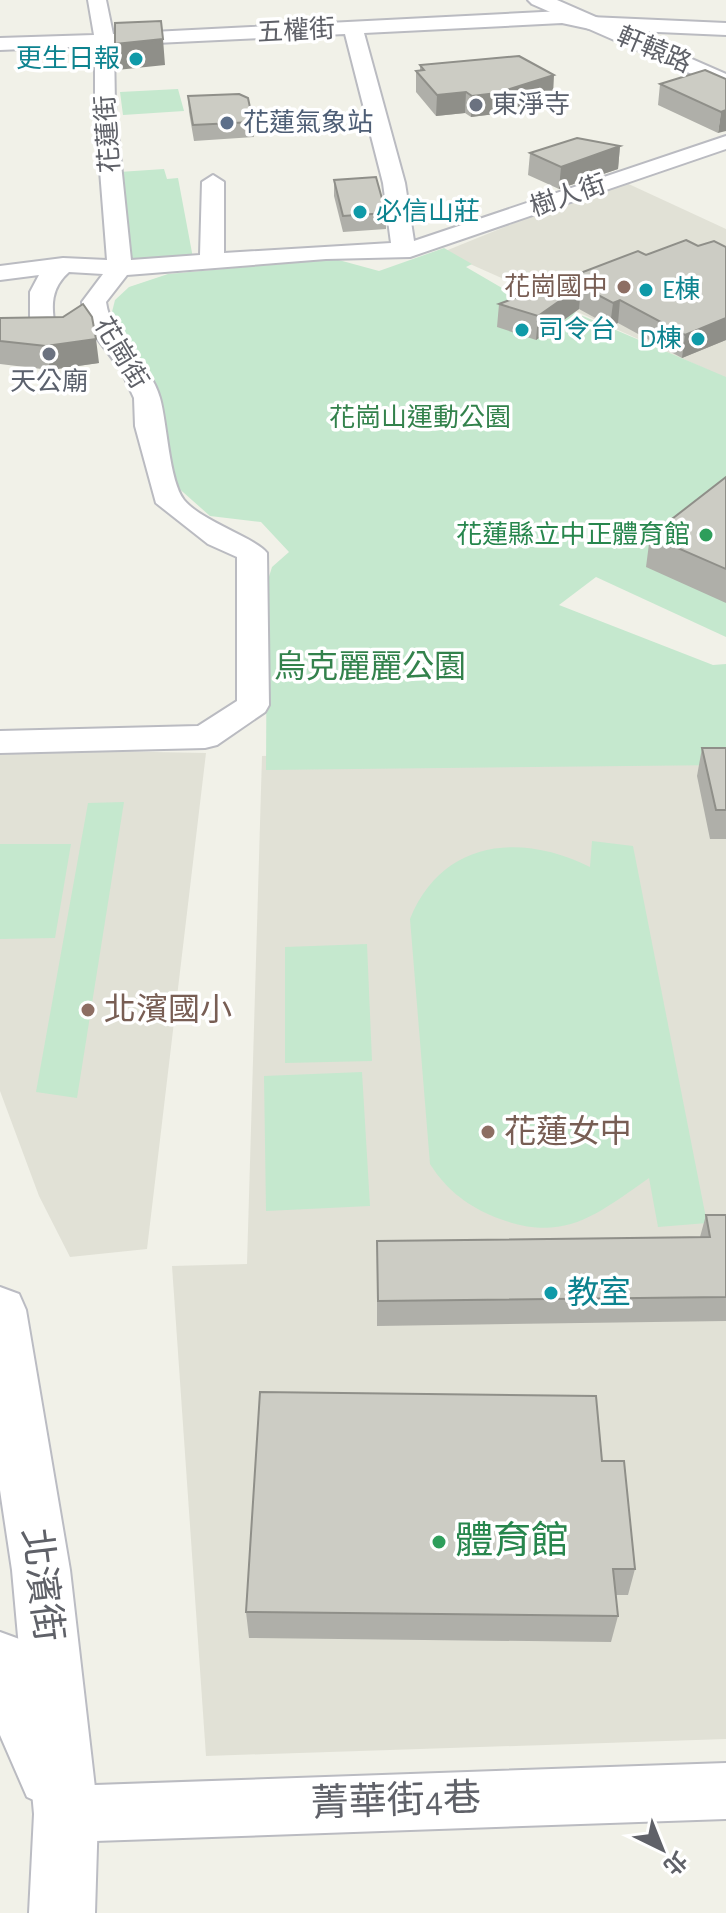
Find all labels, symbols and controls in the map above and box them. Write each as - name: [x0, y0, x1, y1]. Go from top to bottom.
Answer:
- street label: 五權街: [256, 14, 336, 46]
- street label: 軒轅路: [613, 22, 695, 77]
- place label: 更生日報: [16, 45, 120, 72]
- marker: 更生日報: [127, 50, 145, 68]
- place label: 東淨寺: [492, 91, 570, 118]
- street label: 花蓮街: [91, 94, 124, 174]
- marker: 東淨寺: [467, 96, 485, 114]
- place label: 花蓮氣象站: [243, 108, 373, 136]
- marker: 花蓮氣象站: [218, 114, 236, 132]
- street label: 樹人街: [527, 170, 609, 221]
- place label: 必信山莊: [376, 198, 480, 225]
- marker: 必信山莊: [351, 203, 369, 221]
- place label: 花崗國中: [504, 273, 608, 300]
- place label: E棟: [662, 276, 701, 303]
- marker: 花崗國中: [615, 278, 633, 296]
- marker: E棟: [637, 281, 655, 299]
- street label: 花崗街: [90, 312, 153, 393]
- place label: 司令台: [538, 316, 616, 343]
- marker: 司令台: [513, 321, 531, 339]
- place label: D棟: [639, 325, 682, 352]
- marker: D棟: [689, 330, 707, 348]
- marker: 天公廟: [40, 345, 58, 363]
- place label: 天公廟: [10, 367, 88, 395]
- park label: 花崗山運動公園: [329, 404, 511, 431]
- place label: 花蓮縣立中正體育館: [456, 520, 690, 548]
- marker: 花蓮縣立中正體育館: [697, 526, 715, 544]
- park label: 烏克麗麗公園: [274, 649, 466, 683]
- place label: 北濱國小: [104, 993, 232, 1026]
- marker: 北濱國小: [79, 1001, 97, 1019]
- place label: 花蓮女中: [504, 1114, 632, 1148]
- marker: 花蓮女中: [479, 1123, 497, 1141]
- place label: 教室: [567, 1275, 631, 1309]
- marker: 教室: [542, 1284, 560, 1302]
- place label: 體育館: [455, 1520, 569, 1561]
- street label: 北濱街: [15, 1526, 69, 1644]
- marker: 體育館: [430, 1533, 448, 1551]
- street label: 菁華街4巷: [310, 1777, 482, 1824]
- north arrow: [622, 1809, 702, 1889]
- text: 北: [659, 1847, 691, 1879]

